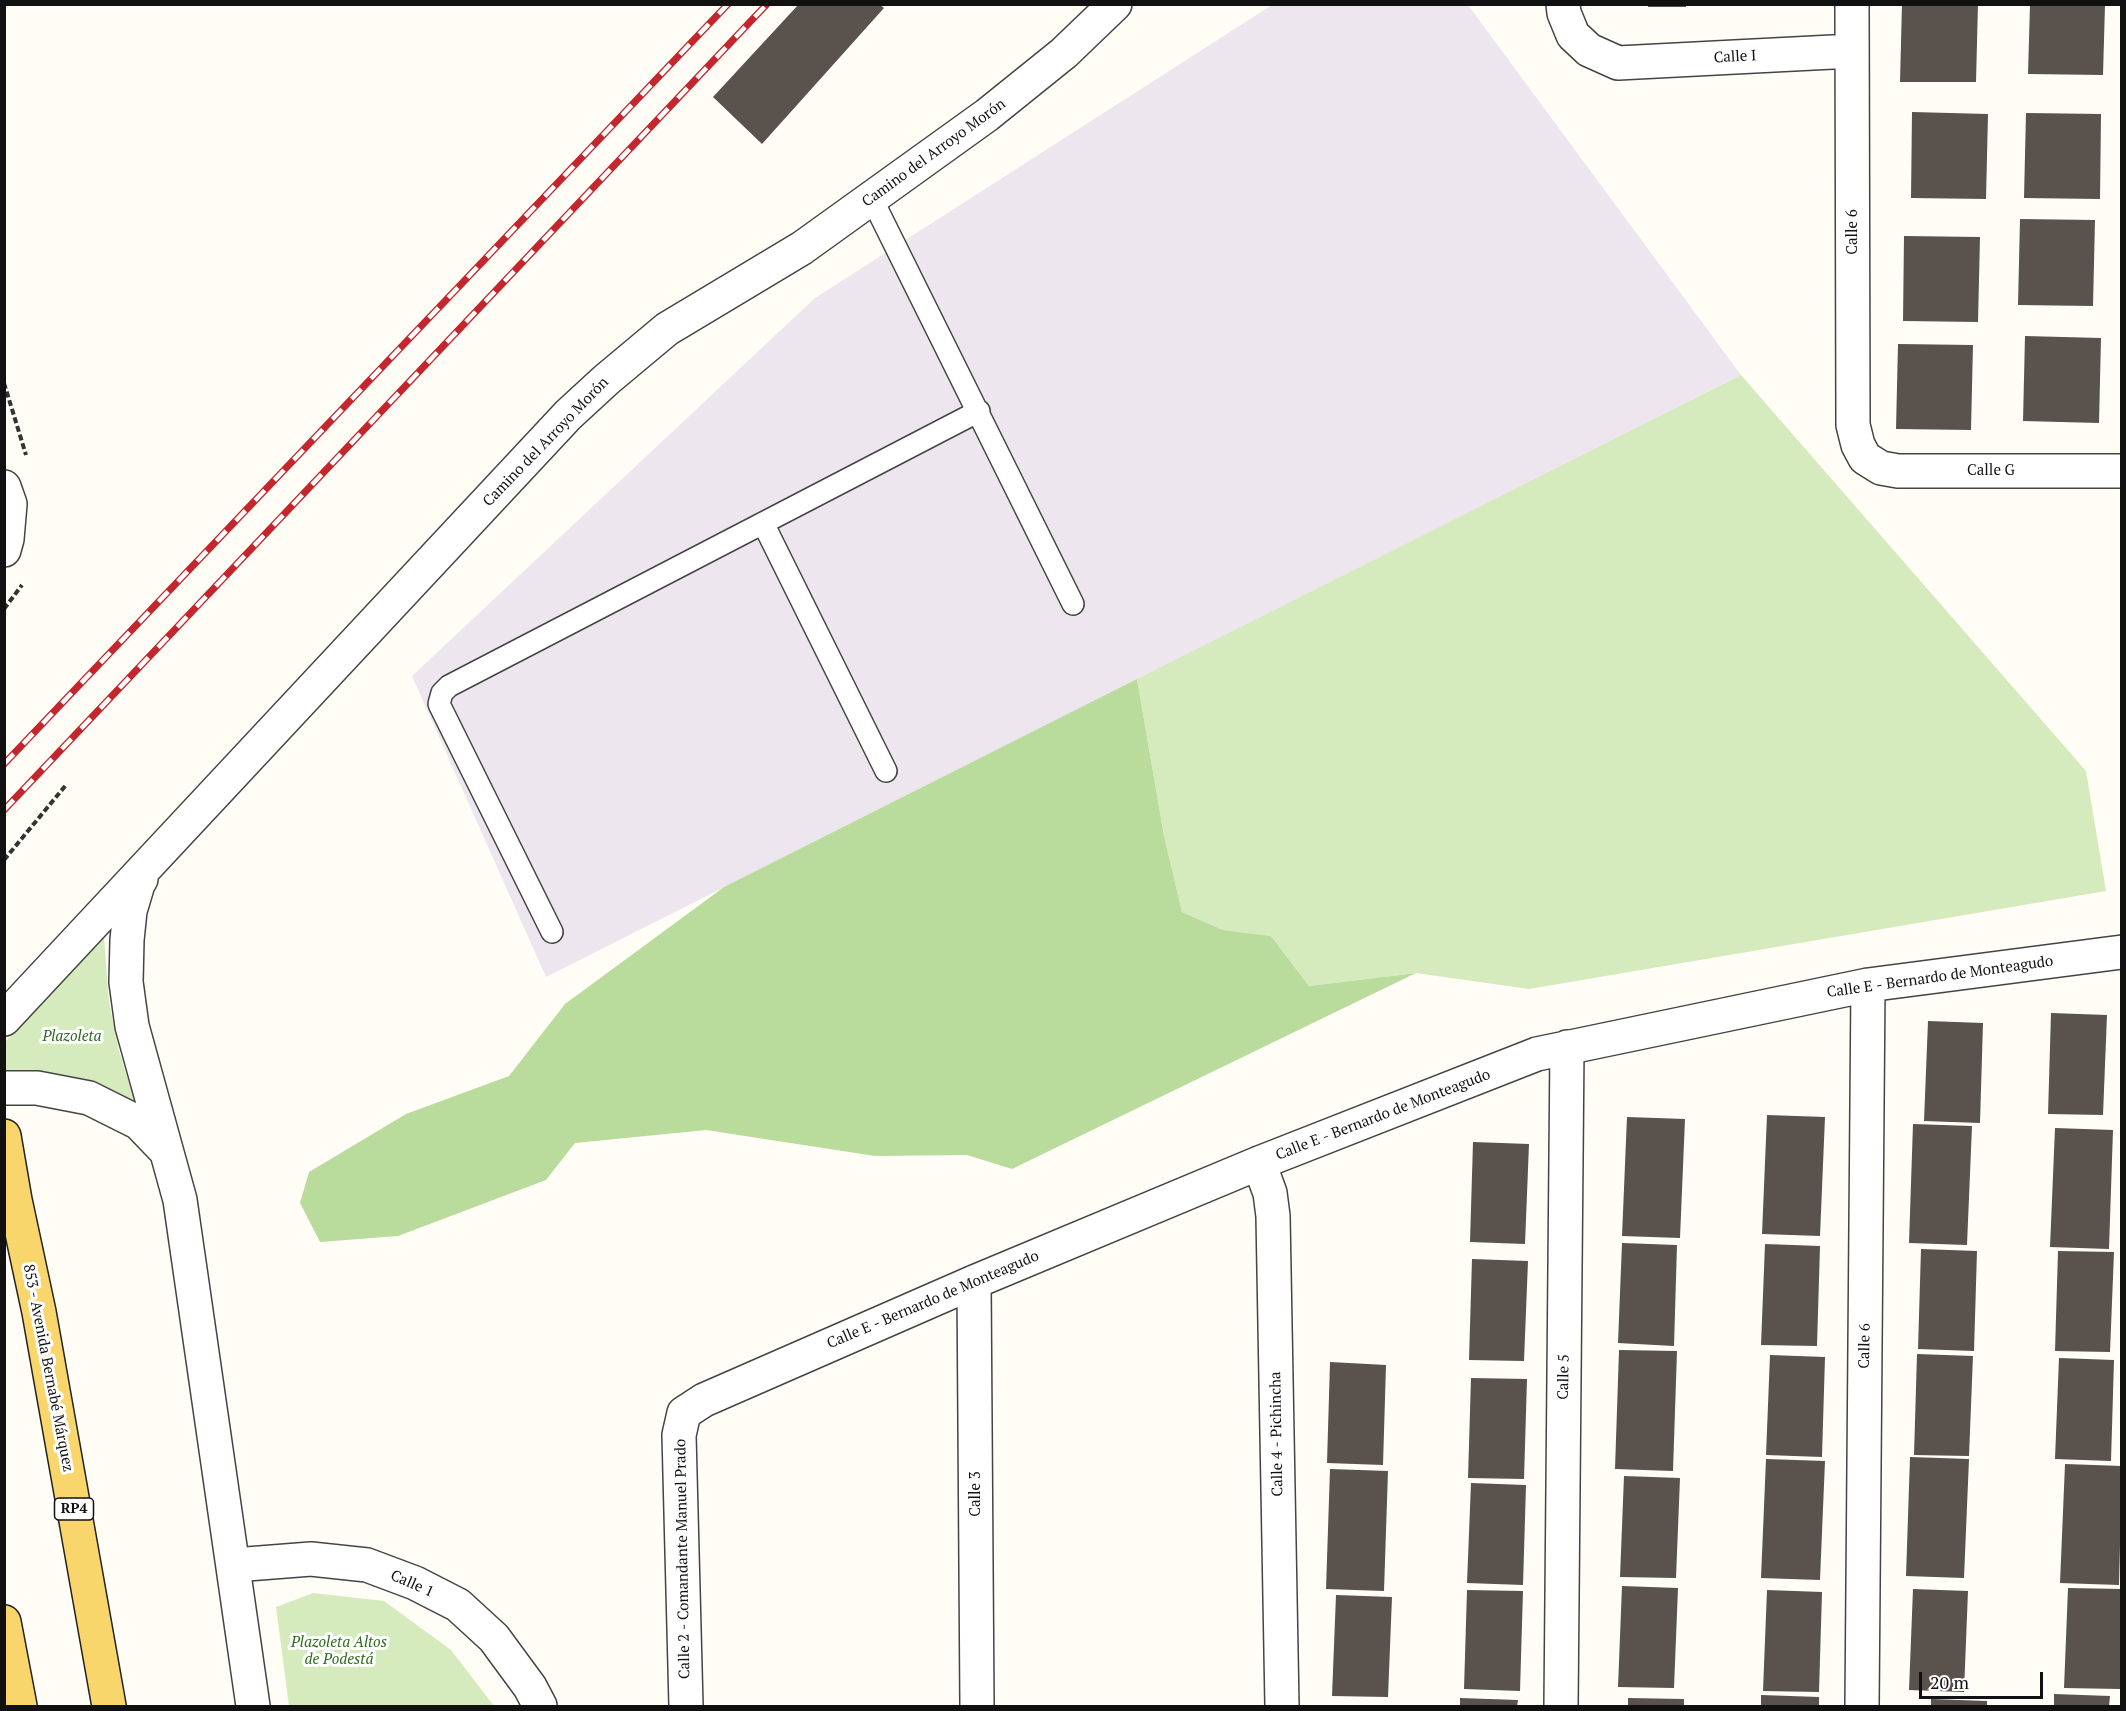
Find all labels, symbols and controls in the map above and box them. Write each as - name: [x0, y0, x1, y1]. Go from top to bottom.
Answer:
- street label: Calle I: [1713, 47, 1757, 67]
- street label: Camino del Arroyo Morón: [859, 95, 1009, 211]
- street label: Calle 6: [1844, 209, 1862, 255]
- street label: Camino del Arroyo Morón: [479, 374, 613, 510]
- street label: Calle G: [1967, 462, 2015, 480]
- street label: Calle E - Bernardo de Monteagudo: [1826, 952, 2054, 1002]
- park label: Plazoleta: [42, 1028, 102, 1046]
- street label: Calle E - Bernardo de Monteagudo: [1273, 1066, 1493, 1164]
- street label: Calle E - Bernardo de Monteagudo: [824, 1247, 1042, 1353]
- street label: 853 - Avenida Bernabé Márquez: [19, 1263, 77, 1473]
- street label: Calle 6: [1856, 1323, 1874, 1369]
- street label: Calle 5: [1555, 1354, 1573, 1400]
- street label: Calle 4 - Pichincha: [1267, 1371, 1287, 1497]
- street label: Calle 2 - Comandante Manuel Prado: [672, 1439, 694, 1679]
- street label: Calle 3: [967, 1471, 985, 1517]
- road number: RP4: [54, 1498, 94, 1520]
- street label: Calle 1: [388, 1567, 436, 1601]
- park label: Plazoleta Altos de Podestá: [291, 1634, 387, 1669]
- scale bar: [1922, 1660, 2046, 1698]
- text: 20 m: [1930, 1670, 1969, 1694]

